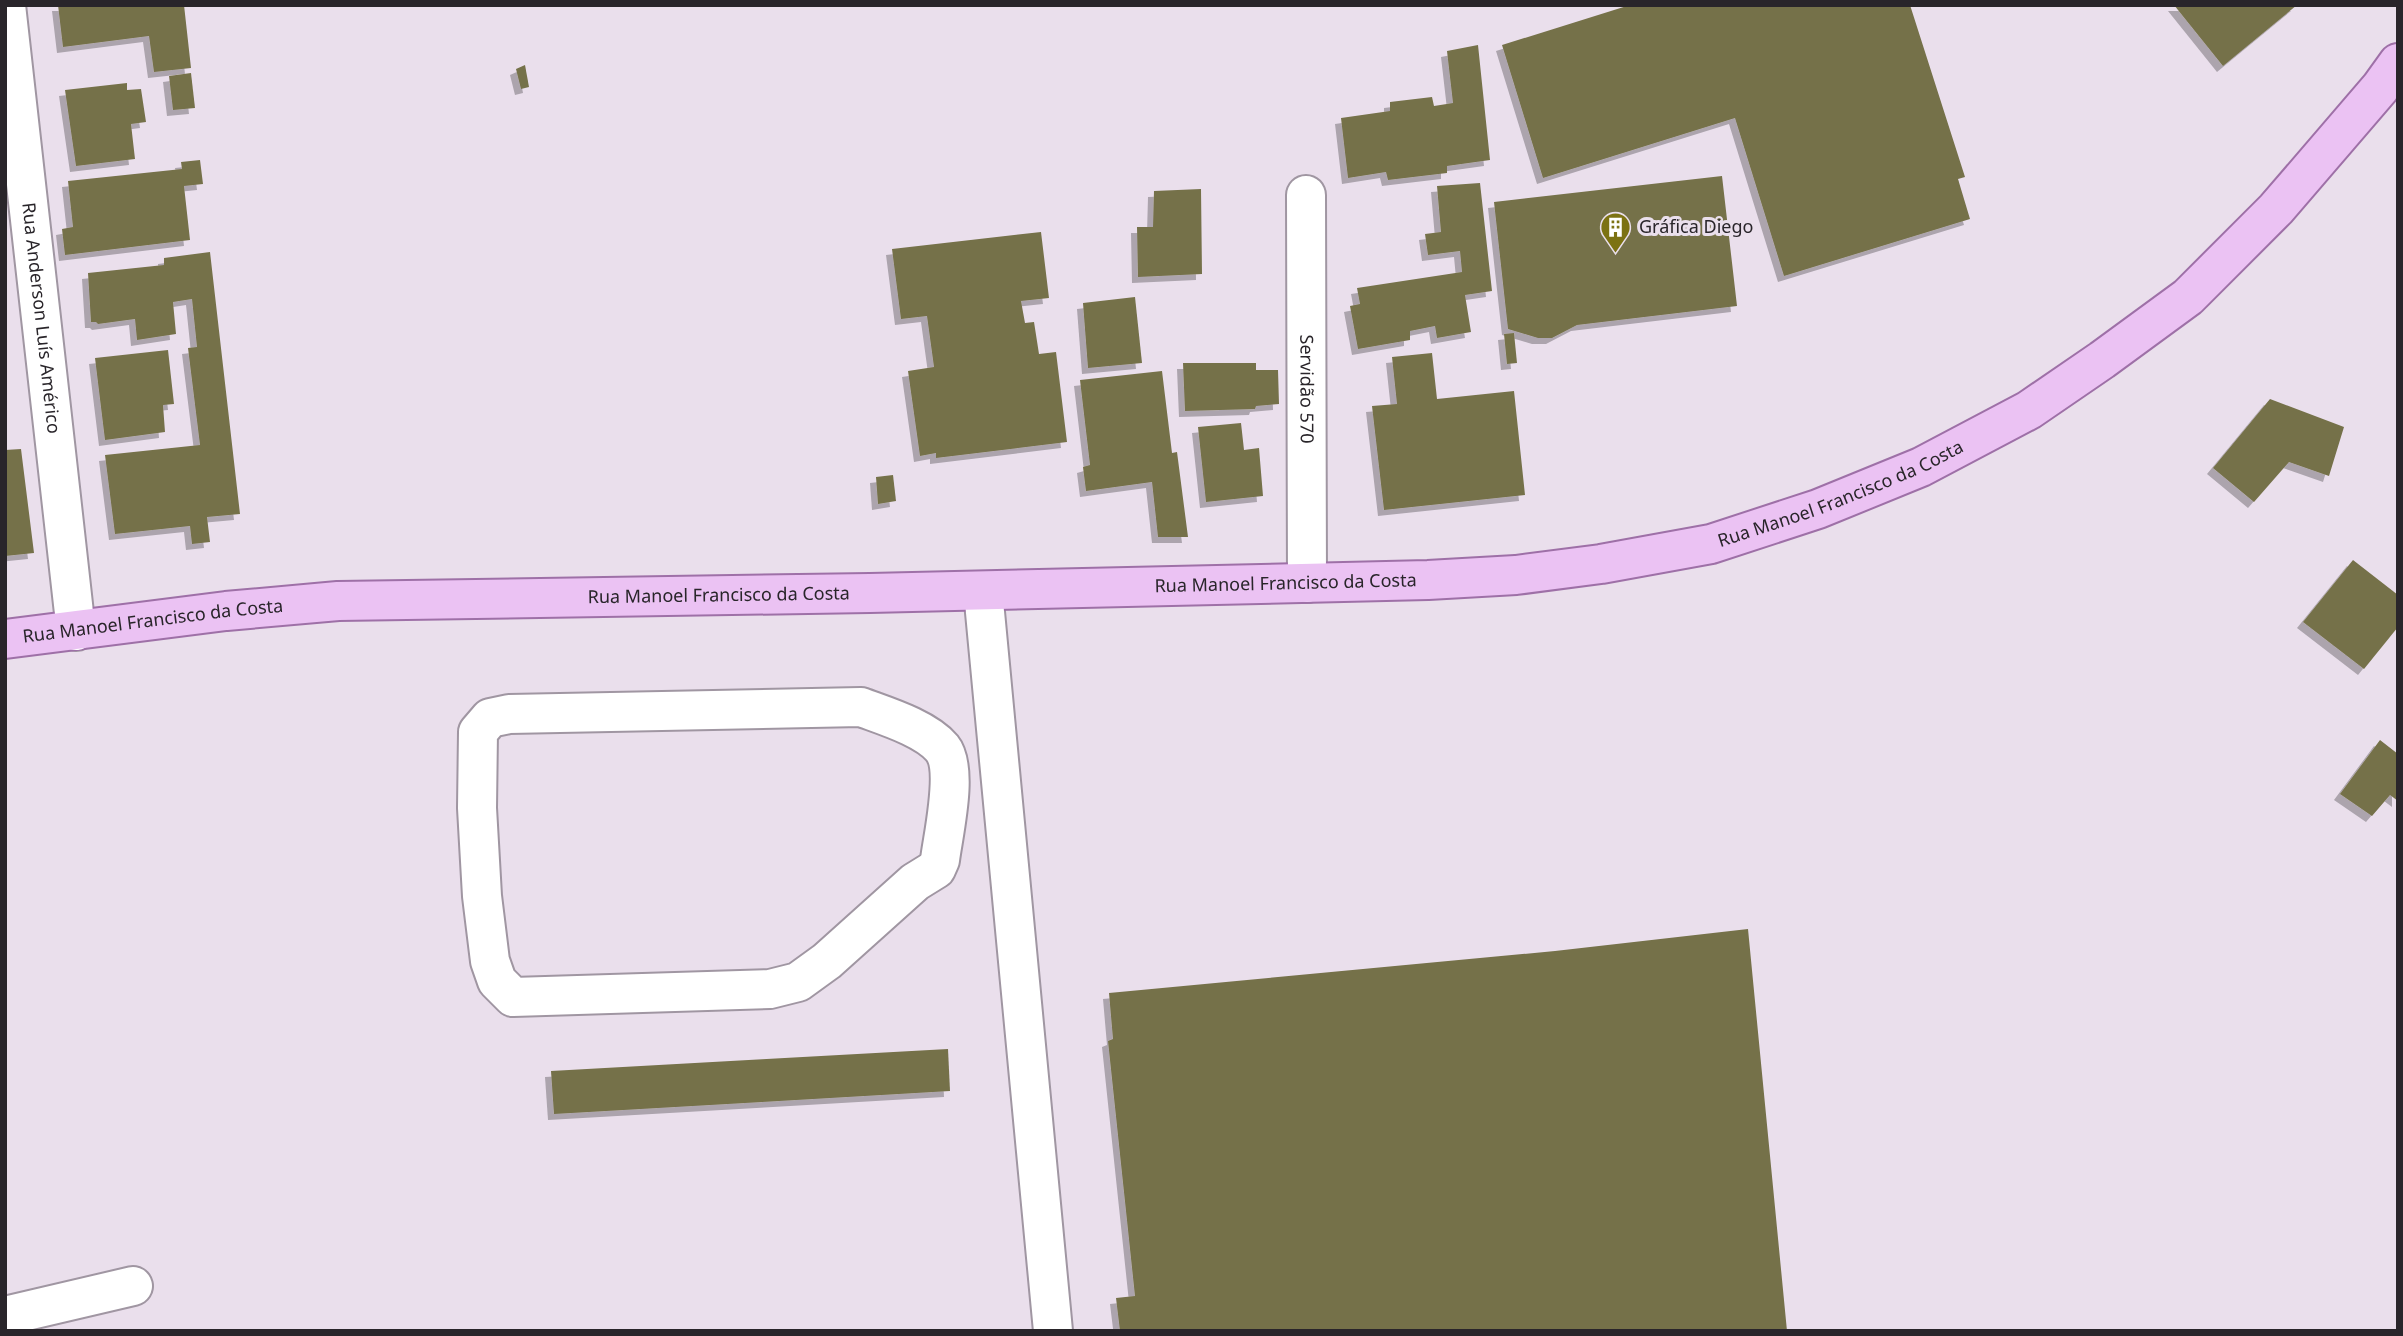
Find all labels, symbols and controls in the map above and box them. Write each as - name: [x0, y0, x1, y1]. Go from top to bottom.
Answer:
- street label: Rua Anderson Luís Américo: [17, 201, 67, 435]
- building icon: Gráfica Diego: [1599, 210, 1633, 254]
- place label: Gráfica Diego: [1639, 214, 1753, 238]
- street label: Servidão 570: [1295, 334, 1320, 444]
- street label: Rua Manoel Francisco da Costa: [1714, 434, 1967, 552]
- street label: Rua Manoel Francisco da Costa: [1154, 567, 1417, 597]
- street label: Rua Manoel Francisco da Costa: [587, 580, 850, 608]
- street label: Rua Manoel Francisco da Costa: [21, 593, 284, 648]

